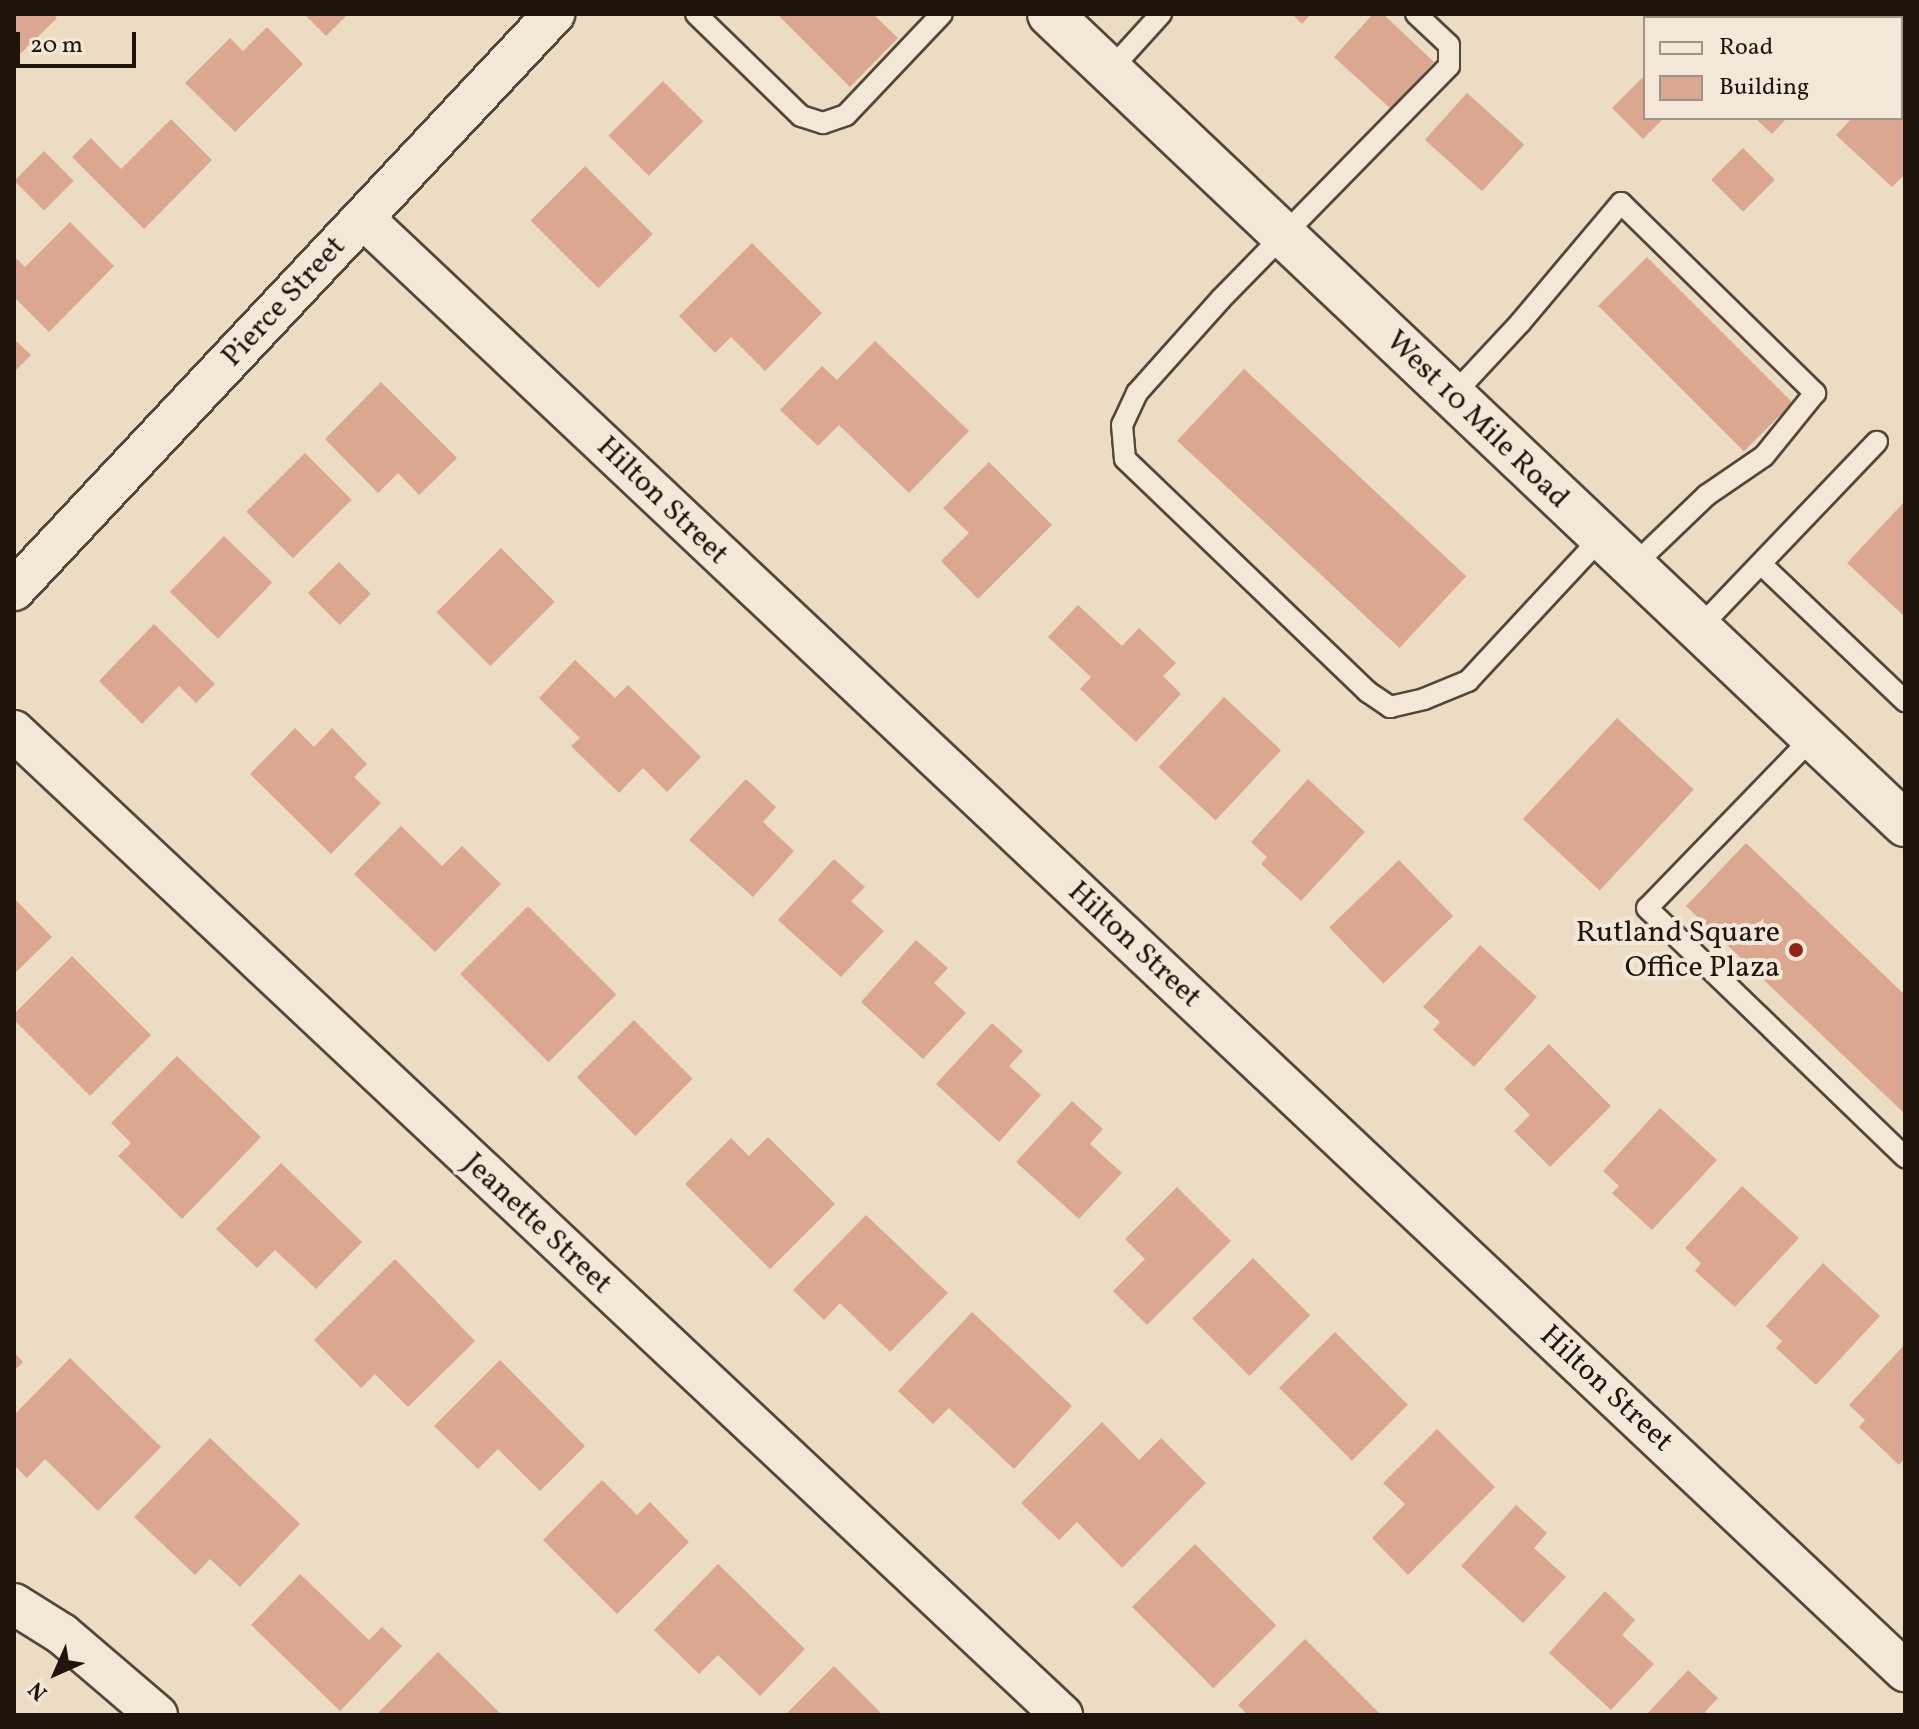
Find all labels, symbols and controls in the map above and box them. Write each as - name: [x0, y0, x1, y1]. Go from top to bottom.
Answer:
- scale bar: [20, 16, 140, 66]
- legend: [1643, 16, 1903, 120]
- text: 20 m: [30, 29, 83, 63]
- text: Road: [1719, 31, 1773, 65]
- text: Building: [1719, 71, 1809, 105]
- street label: Pierce Street: [214, 229, 354, 375]
- street label: West 10 Mile Road: [1378, 323, 1576, 517]
- street label: Hilton Street: [589, 429, 735, 573]
- street label: Hilton Street: [1060, 874, 1208, 1016]
- place label: Rutland Square Office Plaza: [1576, 915, 1780, 986]
- marker: Rutland Square Office Plaza: [1787, 941, 1805, 959]
- street label: Jeanette Street: [455, 1146, 619, 1302]
- street label: Hilton Street: [1532, 1318, 1680, 1460]
- north arrow: [16, 1633, 96, 1713]
- text: N: [22, 1674, 55, 1707]

